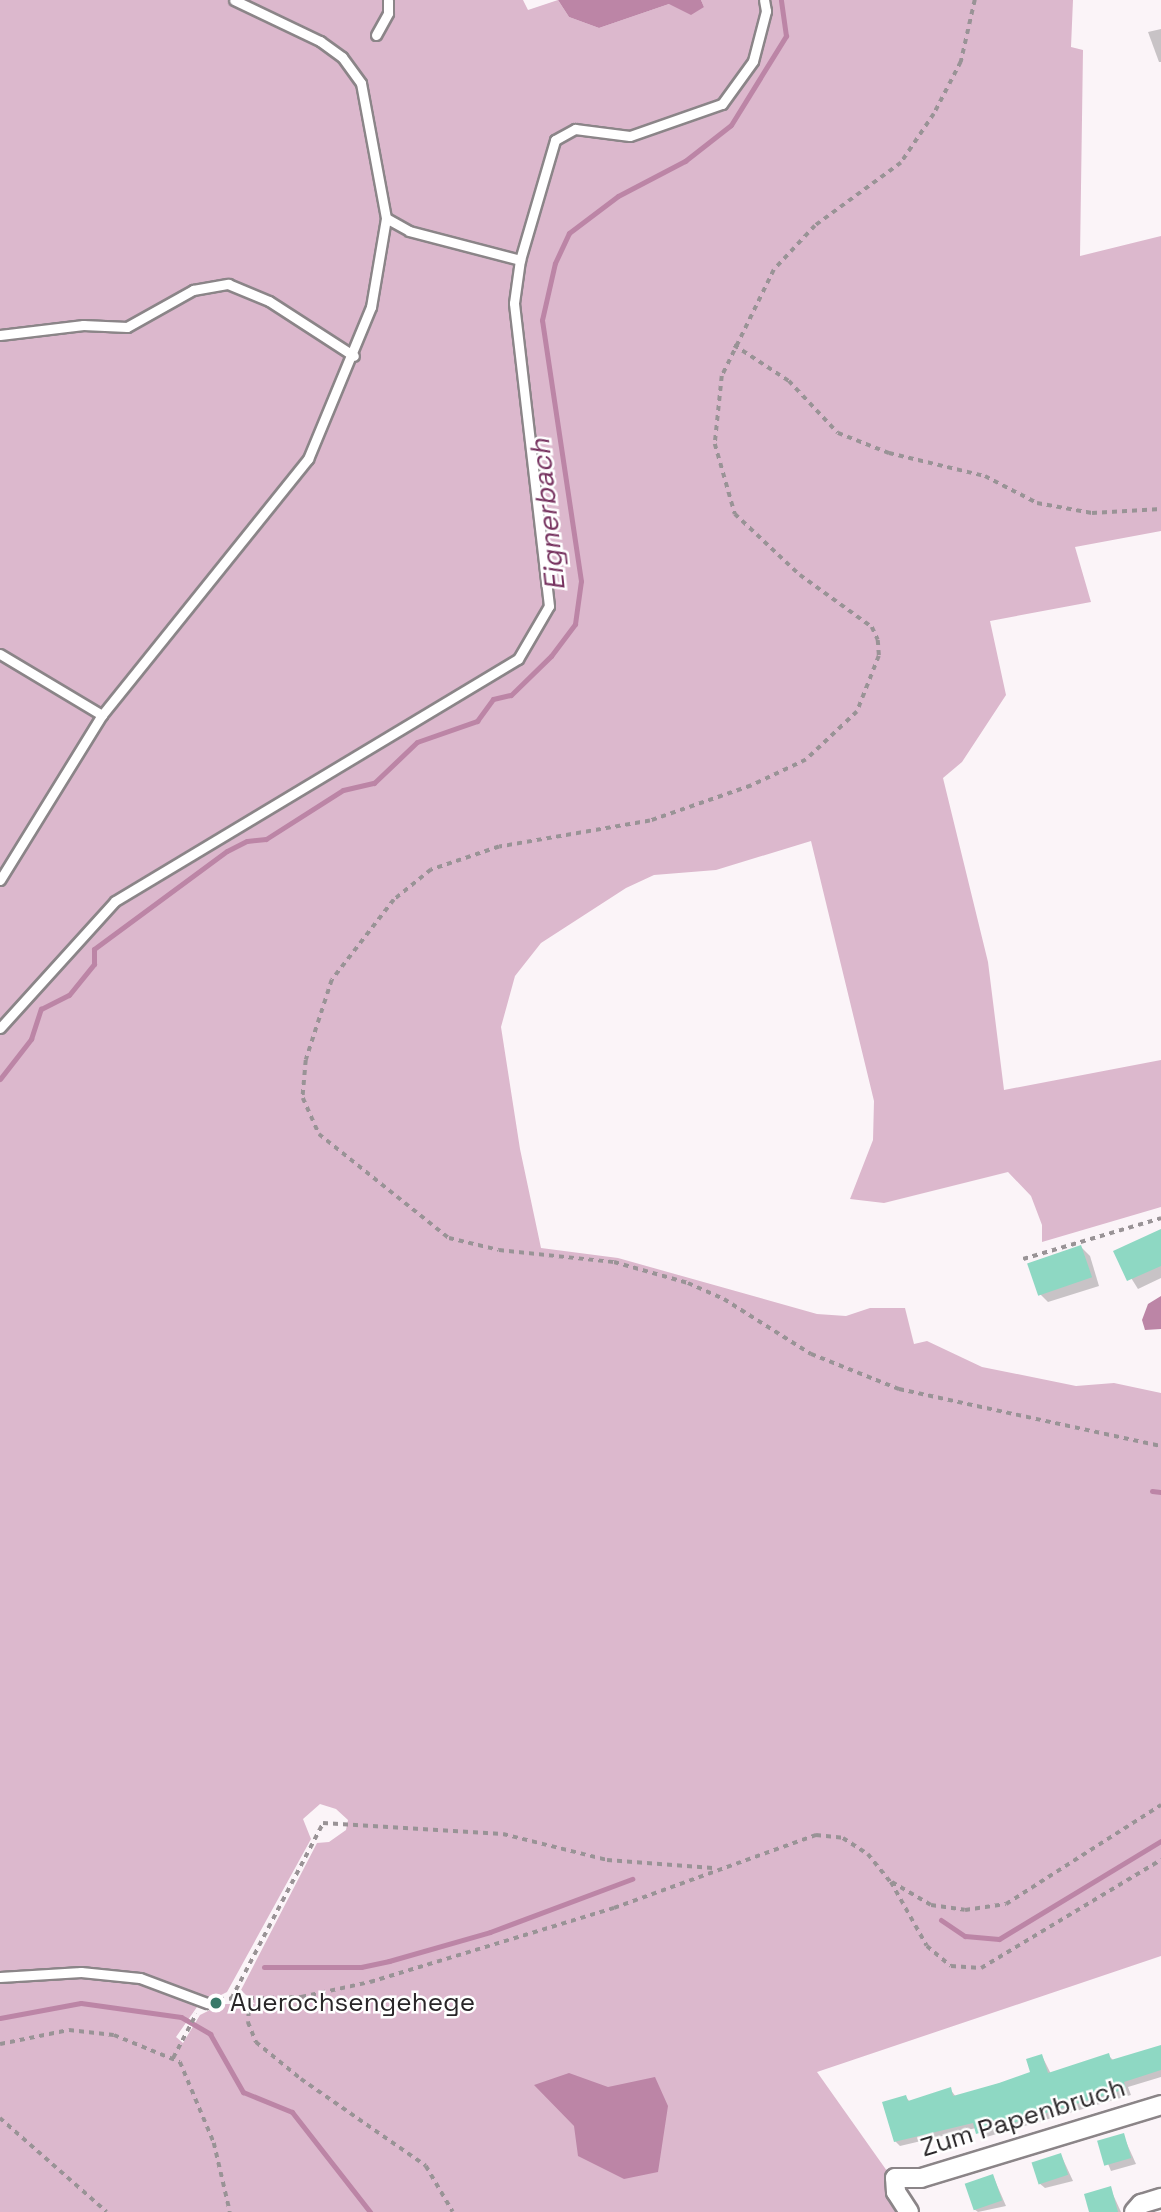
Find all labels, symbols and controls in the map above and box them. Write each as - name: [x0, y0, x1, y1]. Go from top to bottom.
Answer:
- water label: Eignerbach: [522, 437, 572, 593]
- place label: Auerochsengehege: [230, 1987, 475, 2019]
- marker: Auerochsengehege: [208, 1995, 224, 2011]
- street label: Zum Papenbruch: [917, 2072, 1129, 2164]

